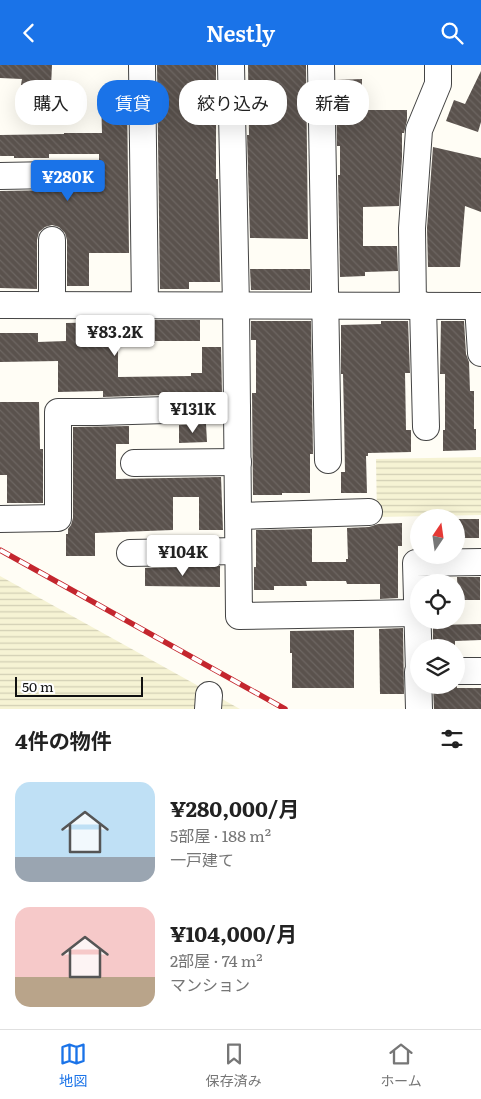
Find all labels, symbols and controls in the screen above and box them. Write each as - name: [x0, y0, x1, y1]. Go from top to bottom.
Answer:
- text: Nestly: [206, 16, 275, 49]
- icon: back: [15, 19, 43, 47]
- icon: search: [438, 19, 466, 47]
- chip: 購入: [15, 80, 87, 125]
- chip: 賃貸: [97, 80, 169, 125]
- chip: 絞り込み: [179, 80, 287, 125]
- chip: 新着: [297, 80, 369, 125]
- pin: ¥280K: [33, 159, 103, 202]
- text: ¥280K: [42, 164, 94, 188]
- pin: ¥83.2K: [74, 315, 156, 357]
- text: ¥83.2K: [87, 319, 143, 343]
- pin: ¥131K: [158, 391, 228, 434]
- text: ¥131K: [170, 396, 216, 420]
- north arrow: [410, 509, 465, 564]
- map controls: [410, 509, 465, 694]
- pin: ¥104K: [148, 535, 218, 577]
- text: ¥104K: [158, 539, 208, 563]
- button: locate: [410, 574, 465, 629]
- button: layers: [410, 639, 465, 694]
- scale bar: [15, 674, 142, 697]
- text: 50 m: [22, 676, 54, 696]
- text: 4件の物件: [15, 724, 112, 755]
- icon: filters: [438, 725, 466, 753]
- text: ¥280,000/月: [170, 792, 299, 823]
- icon: home: [55, 802, 115, 862]
- text: 5部屋 · 188 m²: [170, 823, 271, 847]
- text: 一戸建て: [170, 847, 234, 871]
- text: ¥104,000/月: [170, 917, 297, 948]
- icon: home: [55, 927, 115, 987]
- text: 2部屋 · 74 m²: [170, 948, 263, 972]
- text: マンション: [170, 972, 250, 996]
- tab: 地図: [59, 1040, 87, 1090]
- tab: 保存済み: [206, 1040, 262, 1090]
- tab: ホーム: [380, 1040, 422, 1090]

